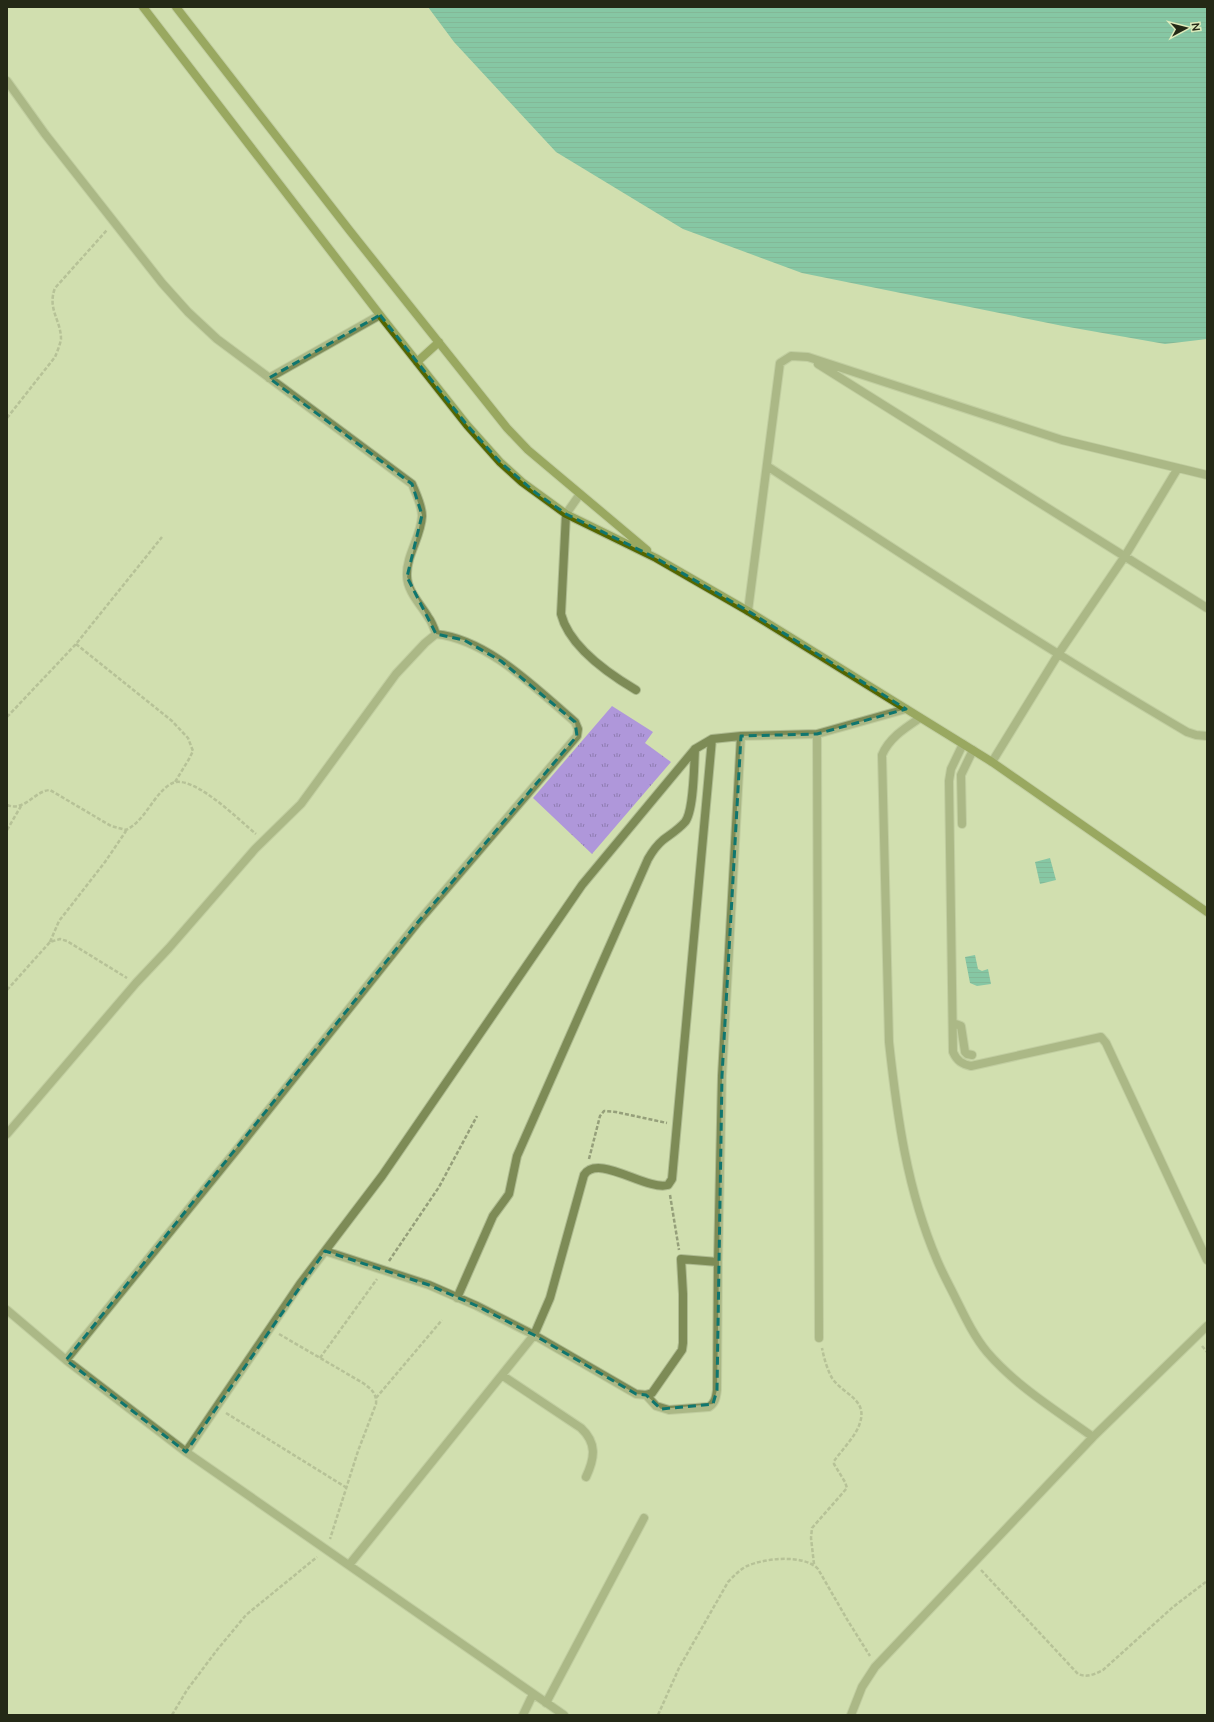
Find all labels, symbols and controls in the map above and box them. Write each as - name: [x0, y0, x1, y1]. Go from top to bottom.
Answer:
- north arrow: [1166, 8, 1206, 48]
- text: N: [1188, 22, 1203, 32]

